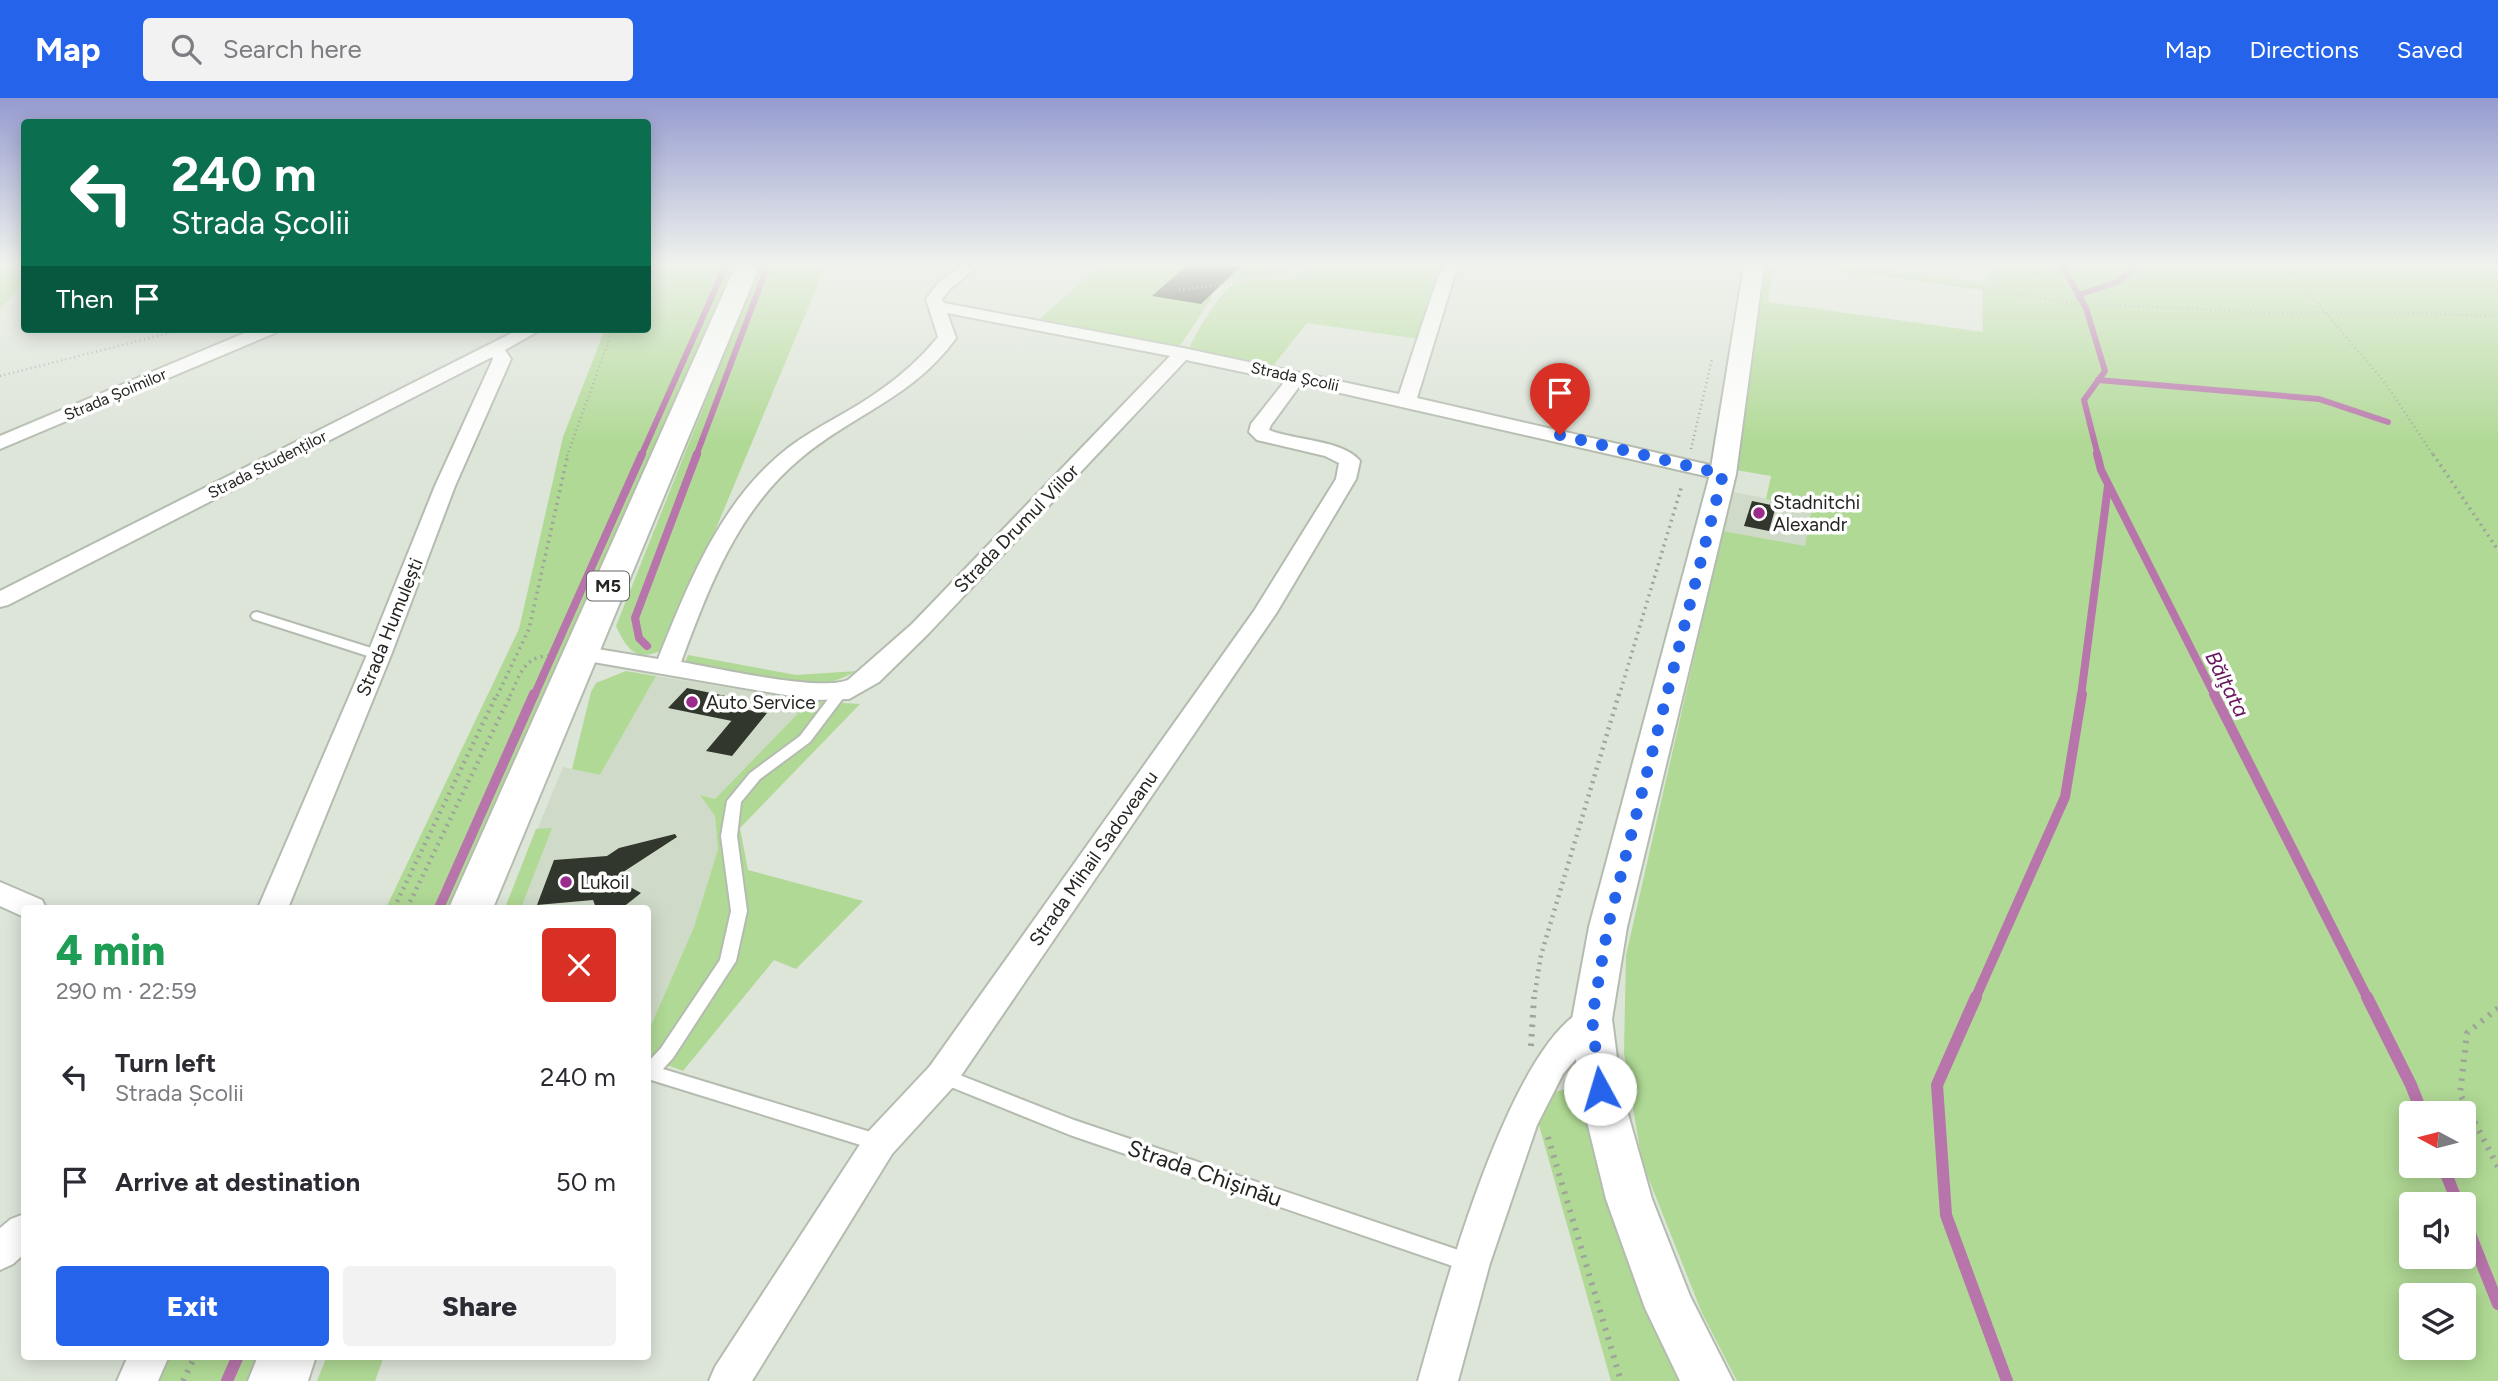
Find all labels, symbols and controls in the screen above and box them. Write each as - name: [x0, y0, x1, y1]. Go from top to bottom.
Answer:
- search box: [143, 18, 633, 81]
- text: Map: [35, 30, 101, 69]
- icon: search: [167, 30, 205, 68]
- text: Search here: [223, 33, 362, 65]
- text: Map: [2165, 35, 2211, 64]
- text: Directions: [2249, 35, 2359, 64]
- text: Saved: [2397, 35, 2463, 64]
- text: 240 m: [171, 144, 317, 203]
- icon: left: [56, 147, 147, 238]
- text: Strada Școlii: [171, 204, 350, 242]
- icon: arrive: [128, 280, 166, 318]
- text: Then: [56, 283, 114, 315]
- street label: Strada Școlii: [1249, 358, 1341, 395]
- pin: [1530, 363, 1590, 435]
- street label: Strada Șoimilor: [61, 364, 170, 425]
- icon: arrive: [1541, 374, 1579, 412]
- street label: Strada Studenților: [205, 426, 330, 503]
- street label: Strada Drumul Viilor: [949, 459, 1084, 597]
- place label: Stadnitchi Alexandr: [1773, 491, 1860, 536]
- marker: Stadnitchi Alexandr: [1751, 505, 1767, 521]
- street label: Strada Humulești: [351, 555, 428, 700]
- road number: M5: [587, 572, 629, 600]
- water label: Bălţata: [2200, 647, 2255, 721]
- place label: Auto Service: [706, 691, 816, 714]
- marker: Auto Service: [684, 694, 700, 710]
- street label: Strada Mihail Sadoveanu: [1024, 766, 1163, 950]
- place label: Lukoil: [580, 871, 629, 894]
- marker: Lukoil: [558, 874, 574, 890]
- text: 4 min: [56, 925, 165, 976]
- button: close: [542, 928, 616, 1002]
- text: 290 m · 22:59: [56, 977, 197, 1005]
- text: Turn left: [115, 1047, 216, 1079]
- position arrow: [1563, 1052, 1637, 1126]
- icon: left: [56, 1058, 94, 1096]
- text: 240 m: [540, 1061, 616, 1093]
- text: Strada Școlii: [115, 1079, 244, 1107]
- north arrow: [2399, 1101, 2476, 1178]
- map controls: [2399, 1101, 2476, 1360]
- street label: Strada Chișinău: [1124, 1133, 1286, 1213]
- icon: arrive: [56, 1163, 94, 1201]
- text: Arrive at destination: [115, 1166, 360, 1198]
- text: 50 m: [556, 1166, 616, 1198]
- button: sound: [2399, 1192, 2476, 1269]
- button: Exit: [56, 1266, 329, 1346]
- button: Share: [343, 1266, 616, 1346]
- button: layers: [2399, 1283, 2476, 1360]

